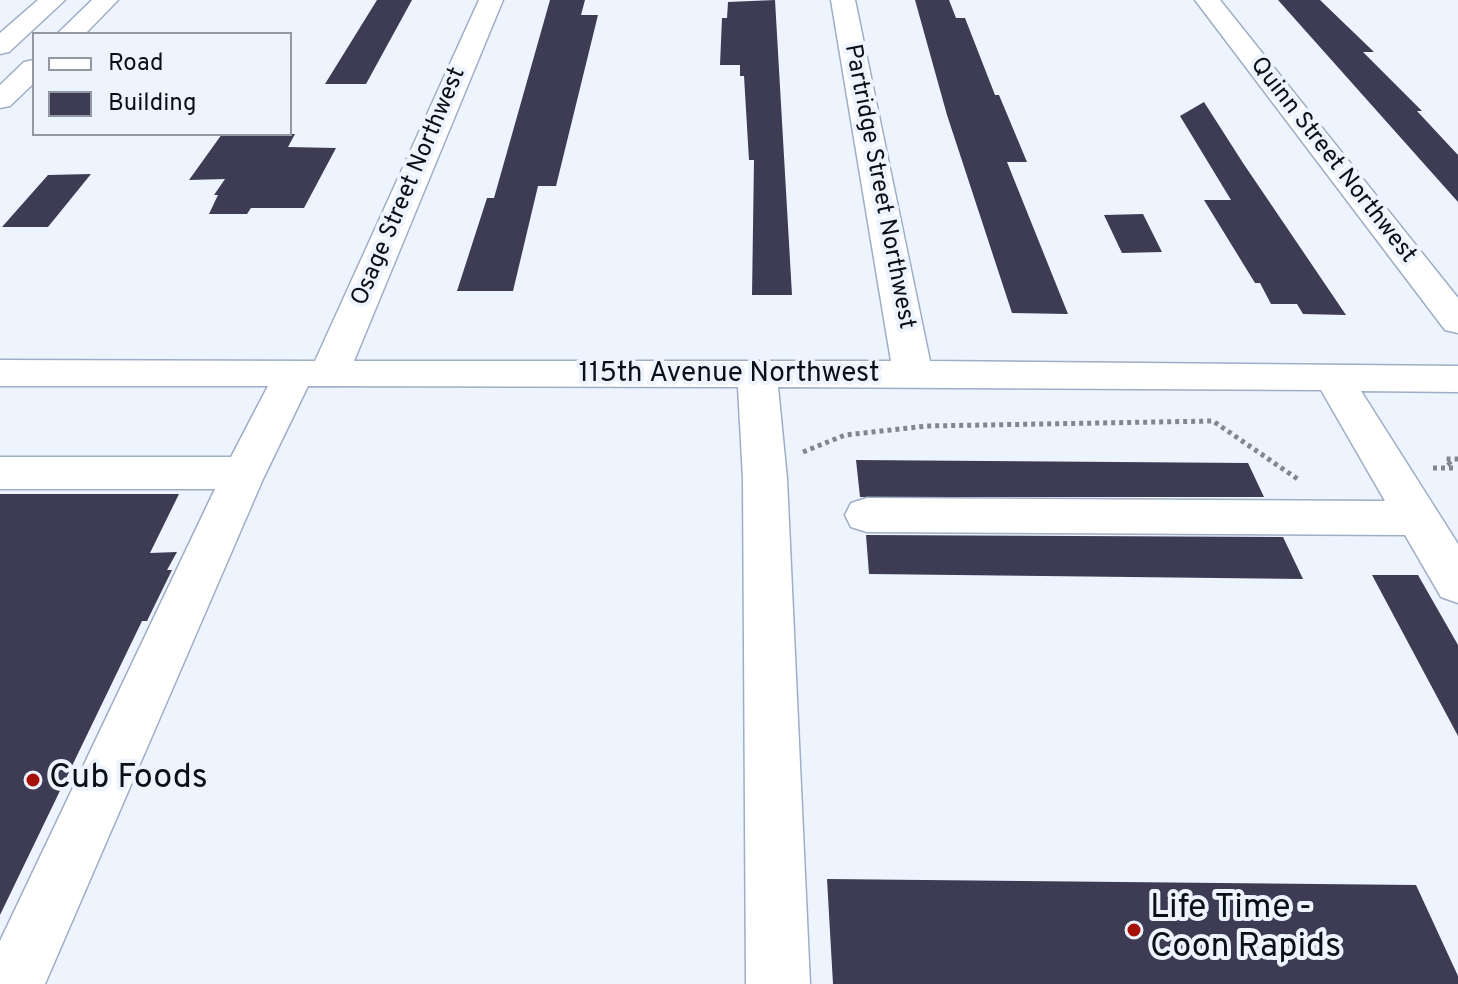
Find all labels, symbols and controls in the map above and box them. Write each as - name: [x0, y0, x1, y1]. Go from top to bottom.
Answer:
- legend: [32, 32, 292, 136]
- street label: Partridge Street Northwest: [836, 42, 920, 332]
- text: Road: [108, 49, 164, 79]
- street label: Quinn Street Northwest: [1243, 52, 1421, 270]
- street label: Osage Street Northwest: [347, 64, 473, 310]
- text: Building: [108, 89, 197, 119]
- street label: 115th Avenue Northwest: [579, 358, 879, 392]
- place label: Cub Foods: [49, 760, 208, 800]
- marker: Cub Foods: [24, 771, 42, 789]
- place label: Life Time - Coon Rapids: [1150, 890, 1341, 970]
- marker: Life Time - Coon Rapids: [1125, 921, 1143, 939]

